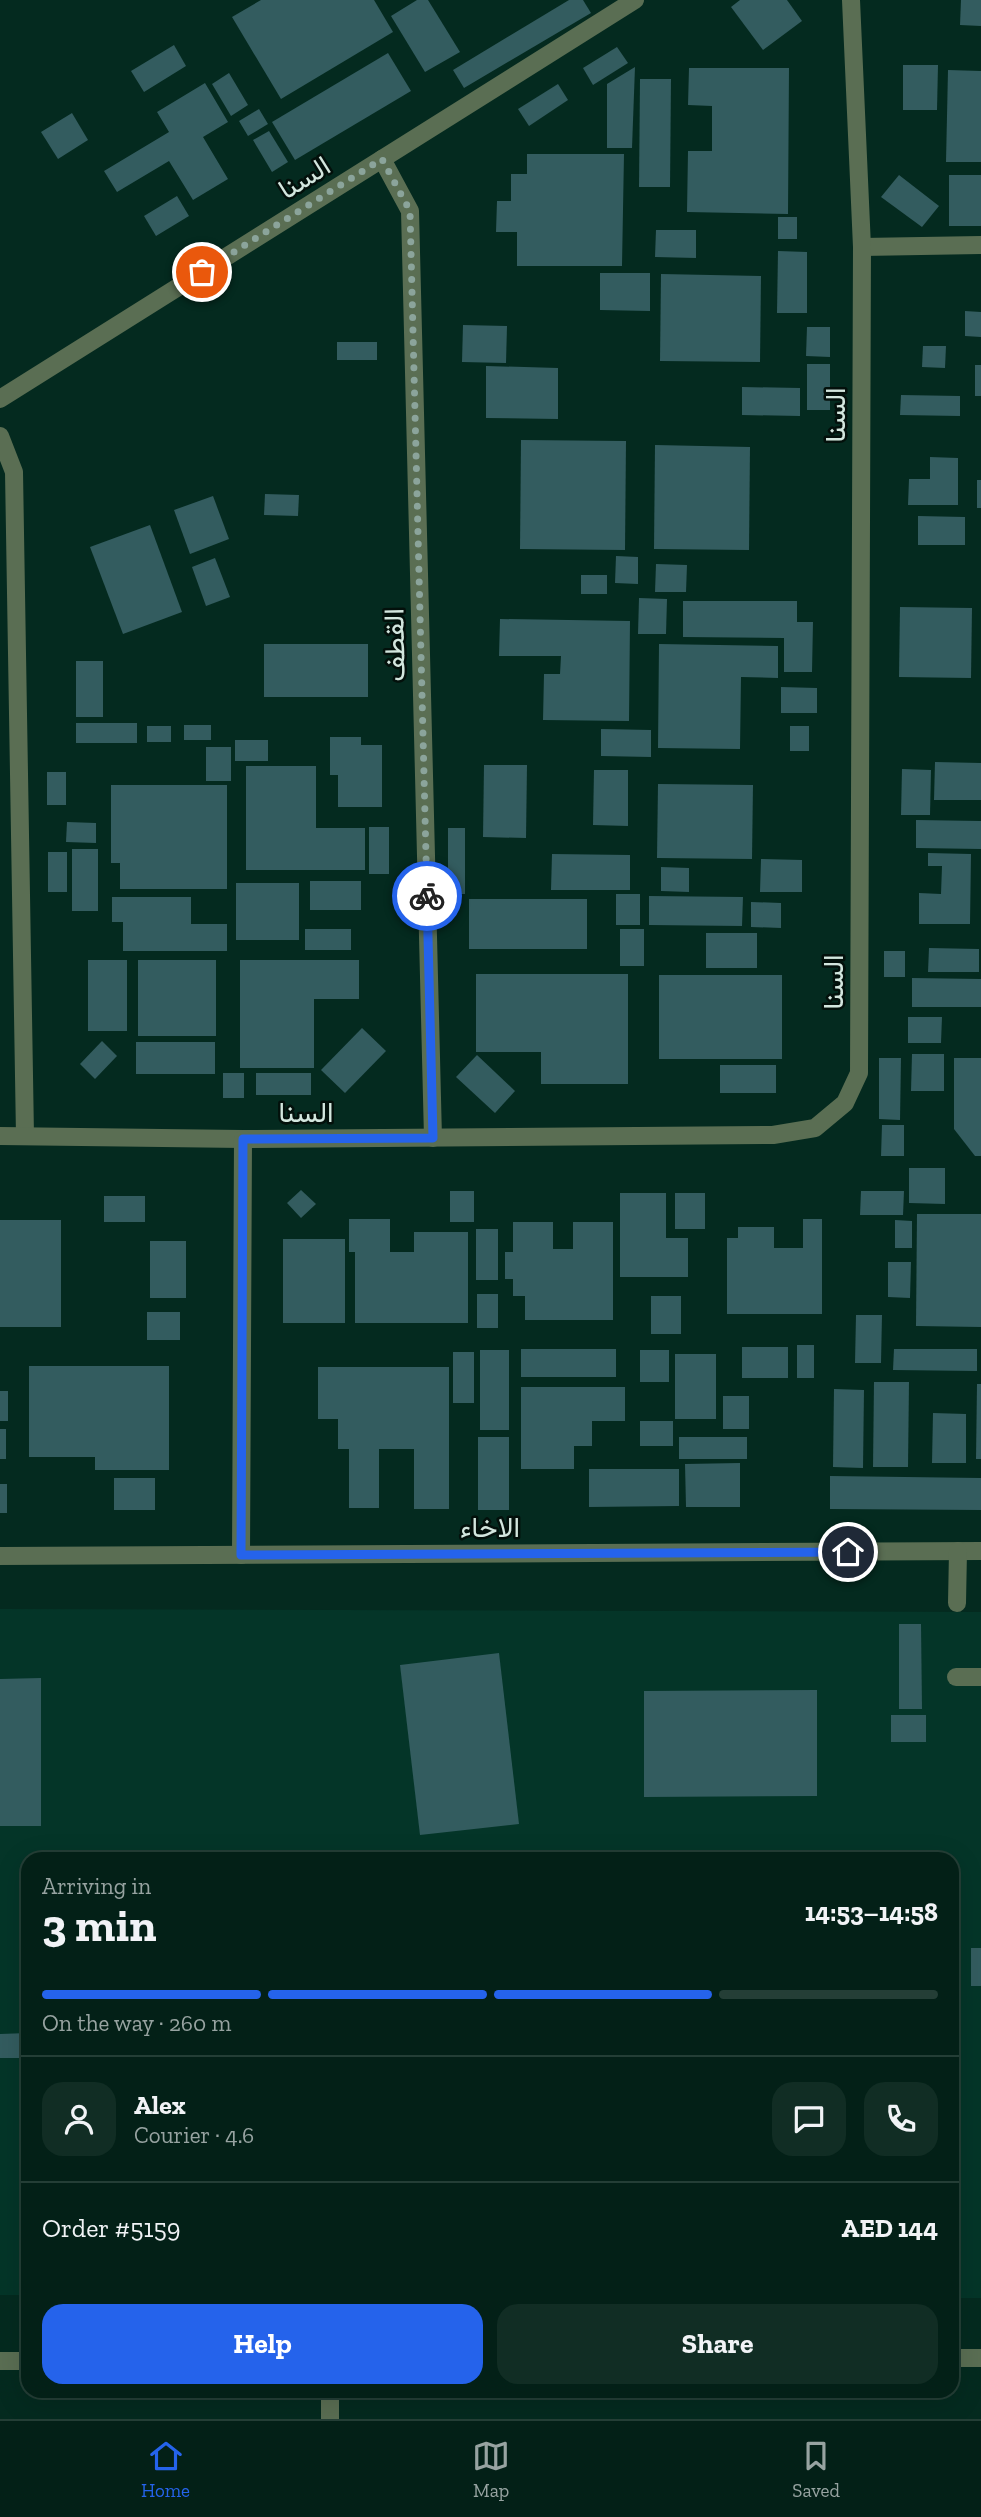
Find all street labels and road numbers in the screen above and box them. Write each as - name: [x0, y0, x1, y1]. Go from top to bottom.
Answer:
- street label: السنا: [272, 149, 336, 206]
- street label: السنا: [819, 388, 852, 442]
- street label: القطف: [377, 608, 412, 682]
- street label: السنا: [817, 955, 850, 1009]
- street label: السنا: [279, 1096, 333, 1129]
- street label: الاخاء: [460, 1511, 520, 1544]

